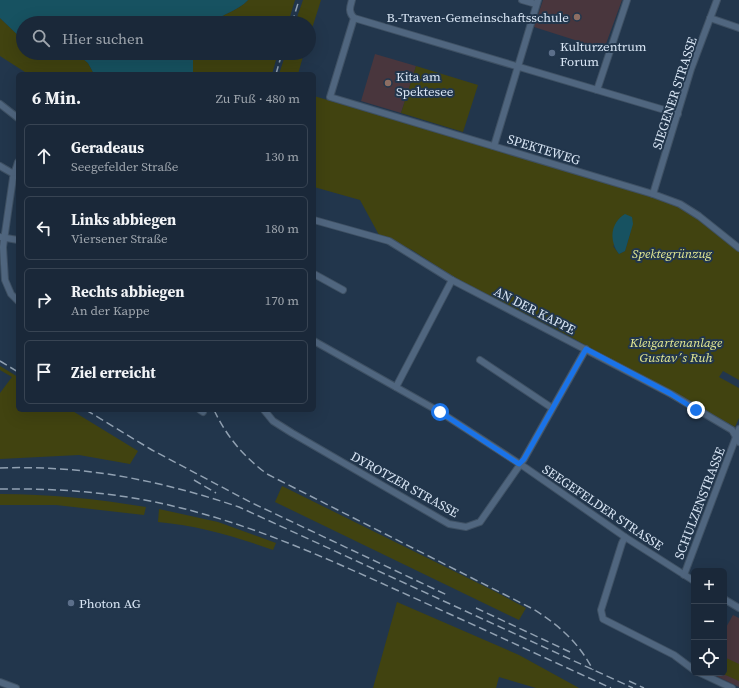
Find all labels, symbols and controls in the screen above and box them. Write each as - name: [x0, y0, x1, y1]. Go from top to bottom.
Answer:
- place label: B.-Traven-Gemeinschaftsschule: [387, 9, 569, 26]
- marker: B.-Traven-Gemeinschaftsschule: [572, 12, 582, 22]
- search box: [16, 16, 316, 60]
- icon: search: [30, 27, 52, 49]
- text: Hier suchen: [62, 28, 144, 49]
- street label: SIEGENER STRASSE: [648, 35, 701, 151]
- place label: Kulturzentrum Forum: [560, 38, 647, 70]
- marker: Kulturzentrum Forum: [547, 48, 557, 58]
- place label: Kita am Spektesee: [396, 68, 454, 100]
- marker: Kita am Spektesee: [383, 78, 393, 88]
- text: 6 Min.: [32, 86, 81, 110]
- text: Zu Fuß · 480 m: [216, 90, 300, 107]
- street label: SPEKTEWEG: [505, 130, 582, 169]
- text: Geradeaus: [71, 137, 144, 158]
- icon: ahead: [33, 145, 55, 167]
- text: 130 m: [265, 148, 299, 165]
- text: Seegefelder Straße: [71, 158, 178, 175]
- text: Links abbiegen: [71, 209, 176, 230]
- icon: left: [33, 217, 55, 239]
- text: 180 m: [265, 220, 299, 237]
- text: Viersener Straße: [71, 230, 168, 247]
- park label: Spektegrünzug: [632, 245, 713, 262]
- text: Rechts abbiegen: [71, 281, 185, 302]
- street label: AN DER KAPPE: [491, 283, 579, 338]
- icon: right: [33, 289, 55, 311]
- text: 170 m: [265, 292, 299, 309]
- text: An der Kappe: [71, 302, 150, 319]
- park label: Kleigartenanlage Gustav´s Ruh: [629, 334, 723, 366]
- icon: arrive: [33, 361, 55, 383]
- text: Ziel erreicht: [71, 362, 156, 383]
- route end: [687, 401, 705, 419]
- route start: [431, 403, 449, 421]
- street label: SCHULZENSTRASSE: [670, 445, 729, 562]
- street label: DYROTZER STRASSE: [348, 448, 462, 521]
- street label: SEEGEFELDER STRASSE: [539, 461, 667, 554]
- map controls: [691, 568, 727, 676]
- button: +: [691, 568, 727, 604]
- place label: Photon AG: [79, 595, 141, 612]
- marker: Photon AG: [66, 598, 76, 608]
- button: −: [691, 604, 727, 640]
- button: locate: [691, 640, 727, 676]

